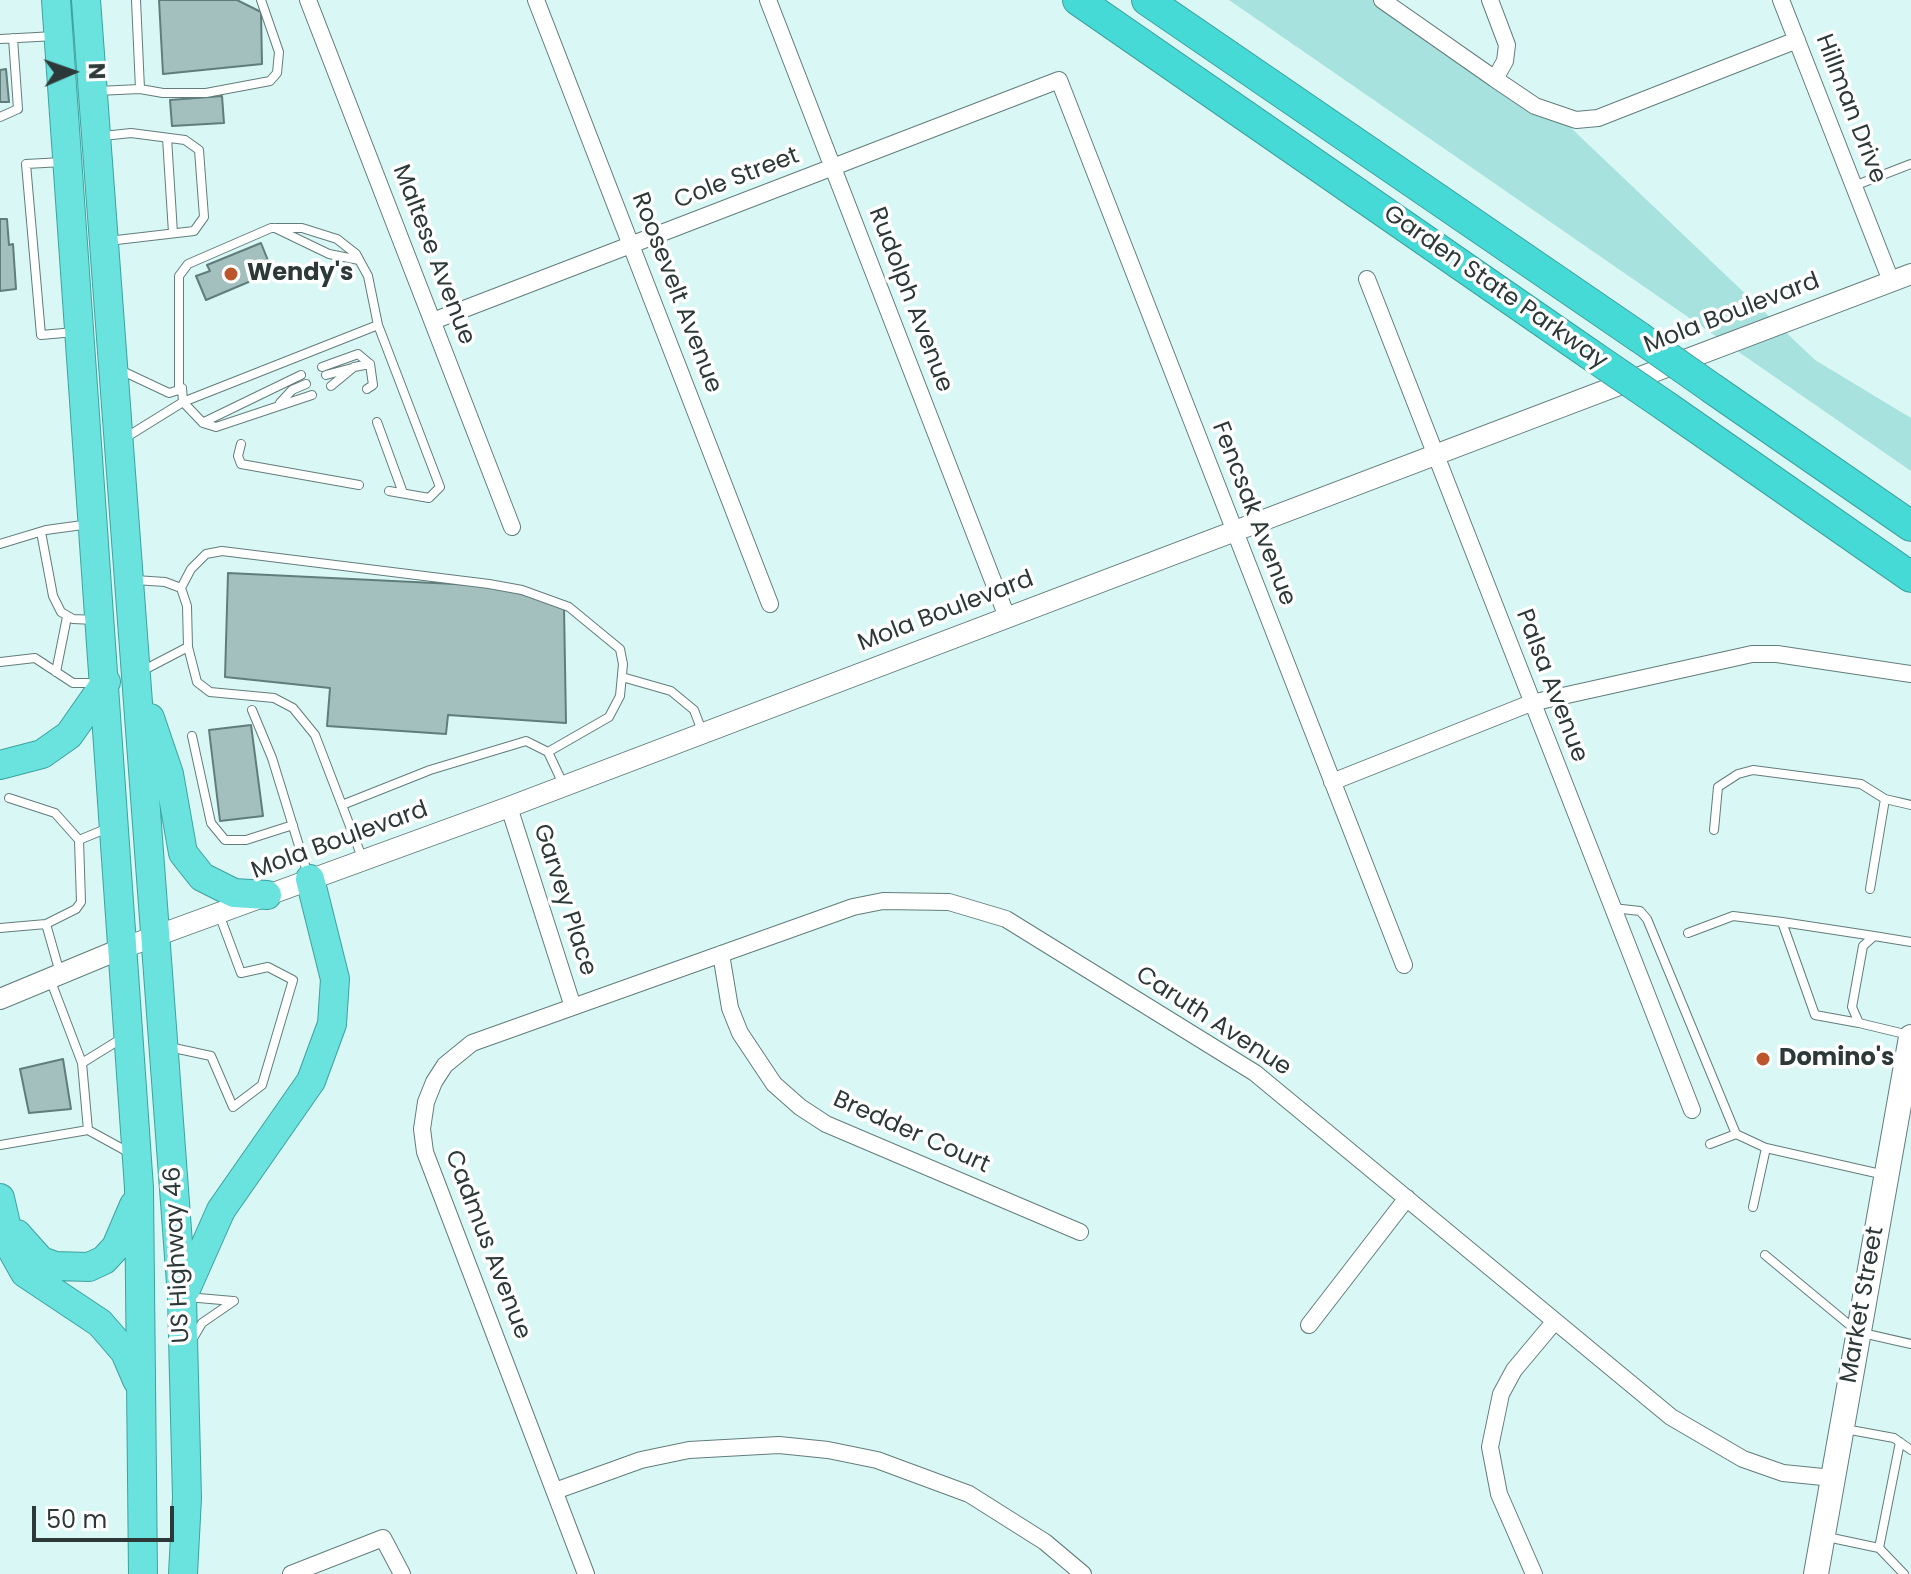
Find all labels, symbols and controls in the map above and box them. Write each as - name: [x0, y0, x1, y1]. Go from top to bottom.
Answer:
- street label: Hillman Drive: [1808, 30, 1892, 188]
- north arrow: [32, 32, 112, 112]
- text: N: [81, 62, 112, 80]
- street label: Cole Street: [671, 142, 803, 216]
- street label: Maltese Avenue: [385, 161, 481, 349]
- street label: Roosevelt Avenue: [625, 189, 727, 397]
- street label: Garden State Parkway: [1378, 200, 1612, 376]
- street label: Rudolph Avenue: [862, 204, 958, 396]
- place label: Wendy's: [247, 260, 353, 288]
- marker: Wendy's: [222, 265, 240, 283]
- street label: Mola Boulevard: [1640, 267, 1824, 361]
- street label: Fencsak Avenue: [1205, 418, 1301, 610]
- street label: Mola Boulevard: [854, 565, 1038, 659]
- street label: Palsa Avenue: [1509, 606, 1593, 766]
- street label: Mola Boulevard: [248, 796, 432, 886]
- street label: Garvey Place: [526, 821, 602, 979]
- street label: Caruth Avenue: [1130, 961, 1296, 1083]
- place label: Domino's: [1779, 1045, 1894, 1073]
- marker: Domino's: [1754, 1050, 1772, 1068]
- street label: Bredder Court: [828, 1086, 994, 1180]
- street label: Cadmus Avenue: [438, 1146, 536, 1344]
- street label: US Highway 46: [159, 1166, 197, 1344]
- street label: Market Street: [1835, 1224, 1891, 1386]
- scale bar: [36, 1490, 178, 1540]
- text: 50 m: [46, 1503, 107, 1536]

